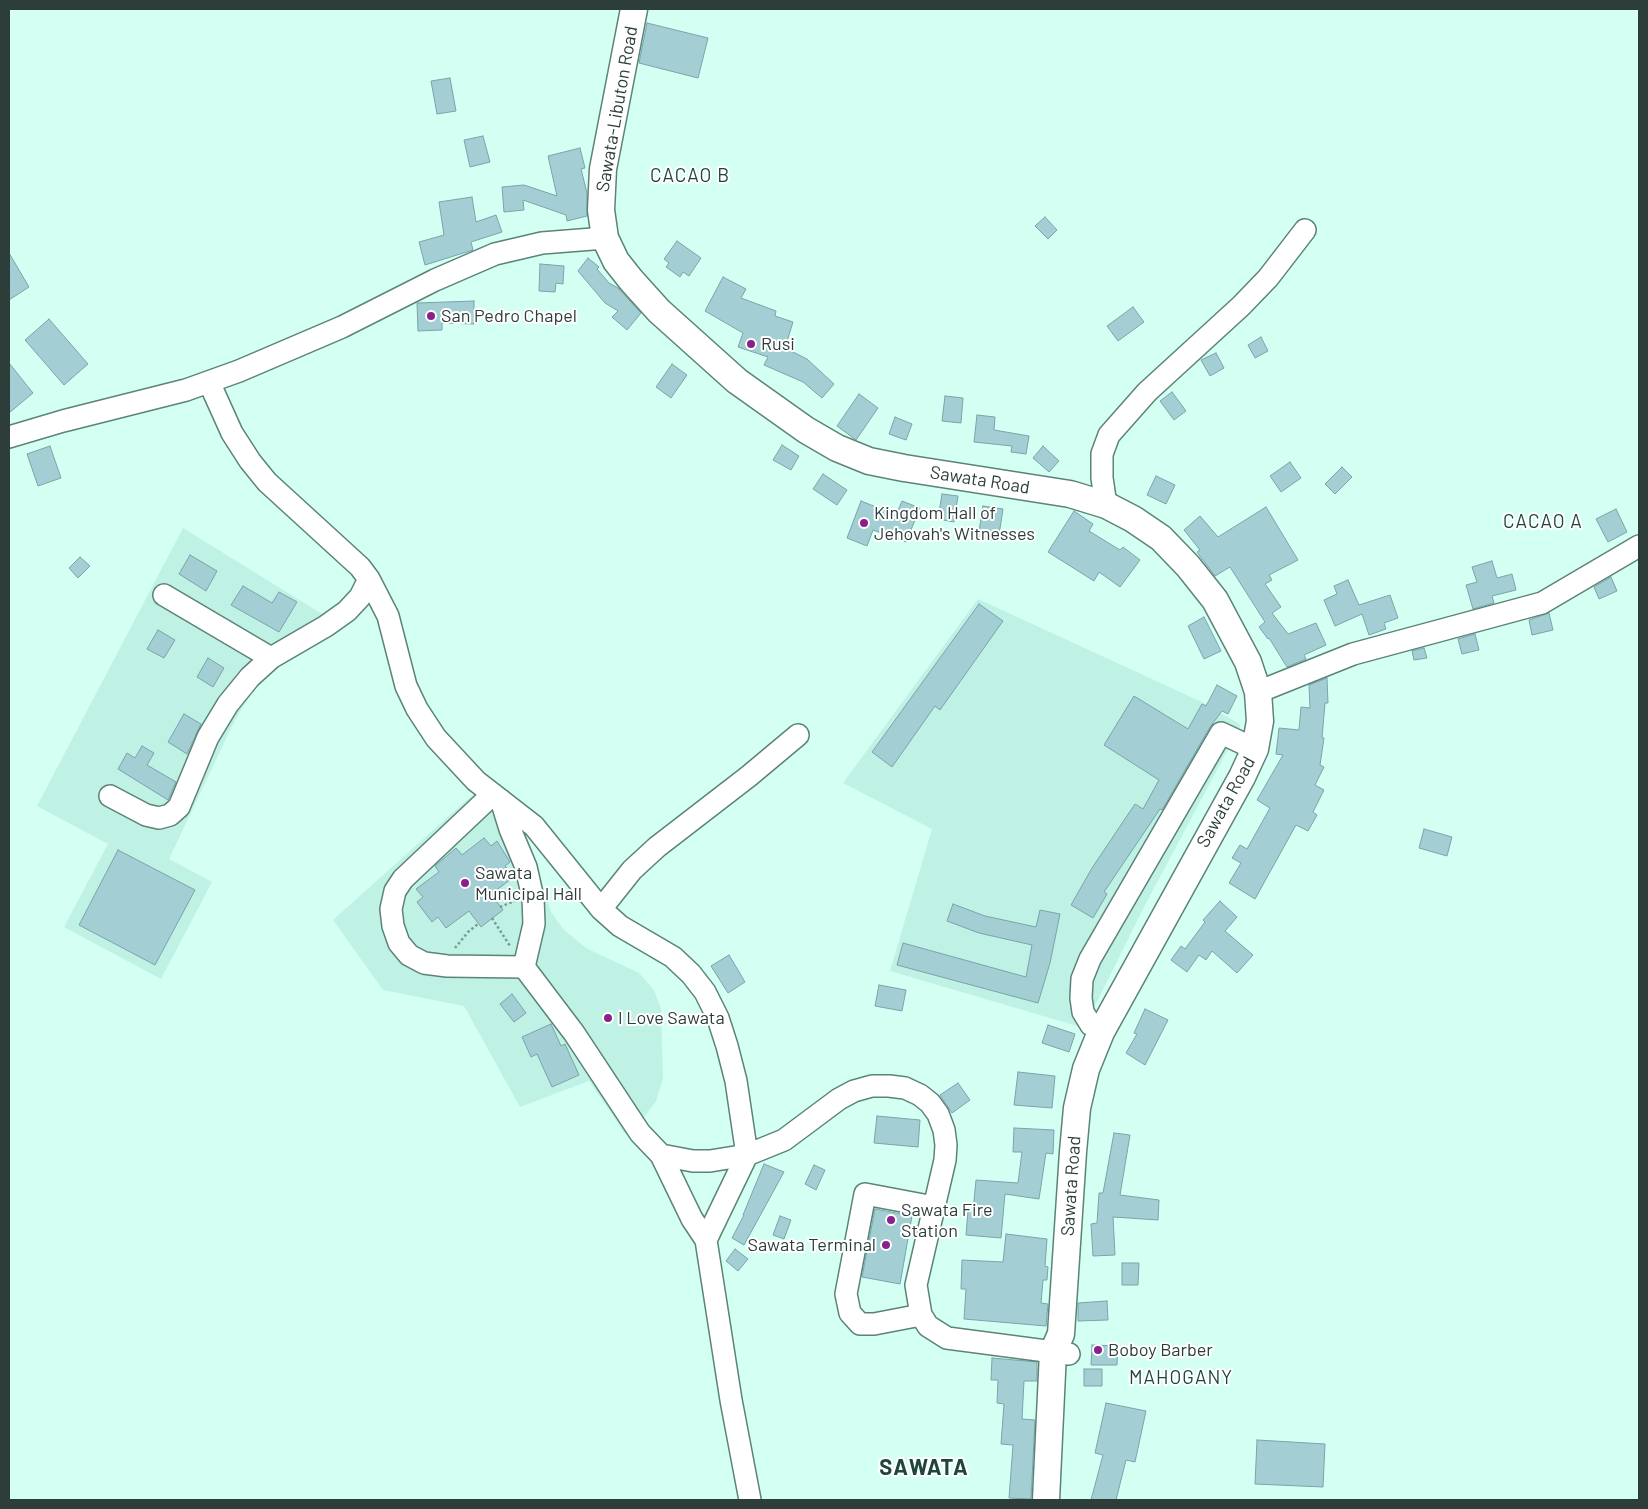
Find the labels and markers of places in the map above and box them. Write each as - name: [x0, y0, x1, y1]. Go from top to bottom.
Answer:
- place label: San Pedro Chapel: [441, 305, 577, 327]
- marker: San Pedro Chapel: [425, 310, 437, 322]
- place label: Rusi: [761, 333, 795, 355]
- marker: Rusi: [745, 338, 757, 350]
- place label: Kingdom Hall of Jehovah's Witnesses: [874, 502, 1035, 544]
- marker: Kingdom Hall of Jehovah's Witnesses: [858, 517, 870, 529]
- place label: Sawata Municipal Hall: [475, 862, 582, 904]
- marker: Sawata Municipal Hall: [459, 877, 471, 889]
- place label: I Love Sawata: [618, 1007, 725, 1029]
- marker: I Love Sawata: [602, 1012, 614, 1024]
- place label: Sawata Fire Station: [901, 1199, 993, 1242]
- marker: Sawata Fire Station: [885, 1214, 897, 1226]
- place label: Sawata Terminal: [748, 1234, 876, 1256]
- marker: Sawata Terminal: [880, 1239, 892, 1251]
- place label: Boboy Barber: [1108, 1339, 1213, 1361]
- marker: Boboy Barber: [1092, 1344, 1104, 1356]

